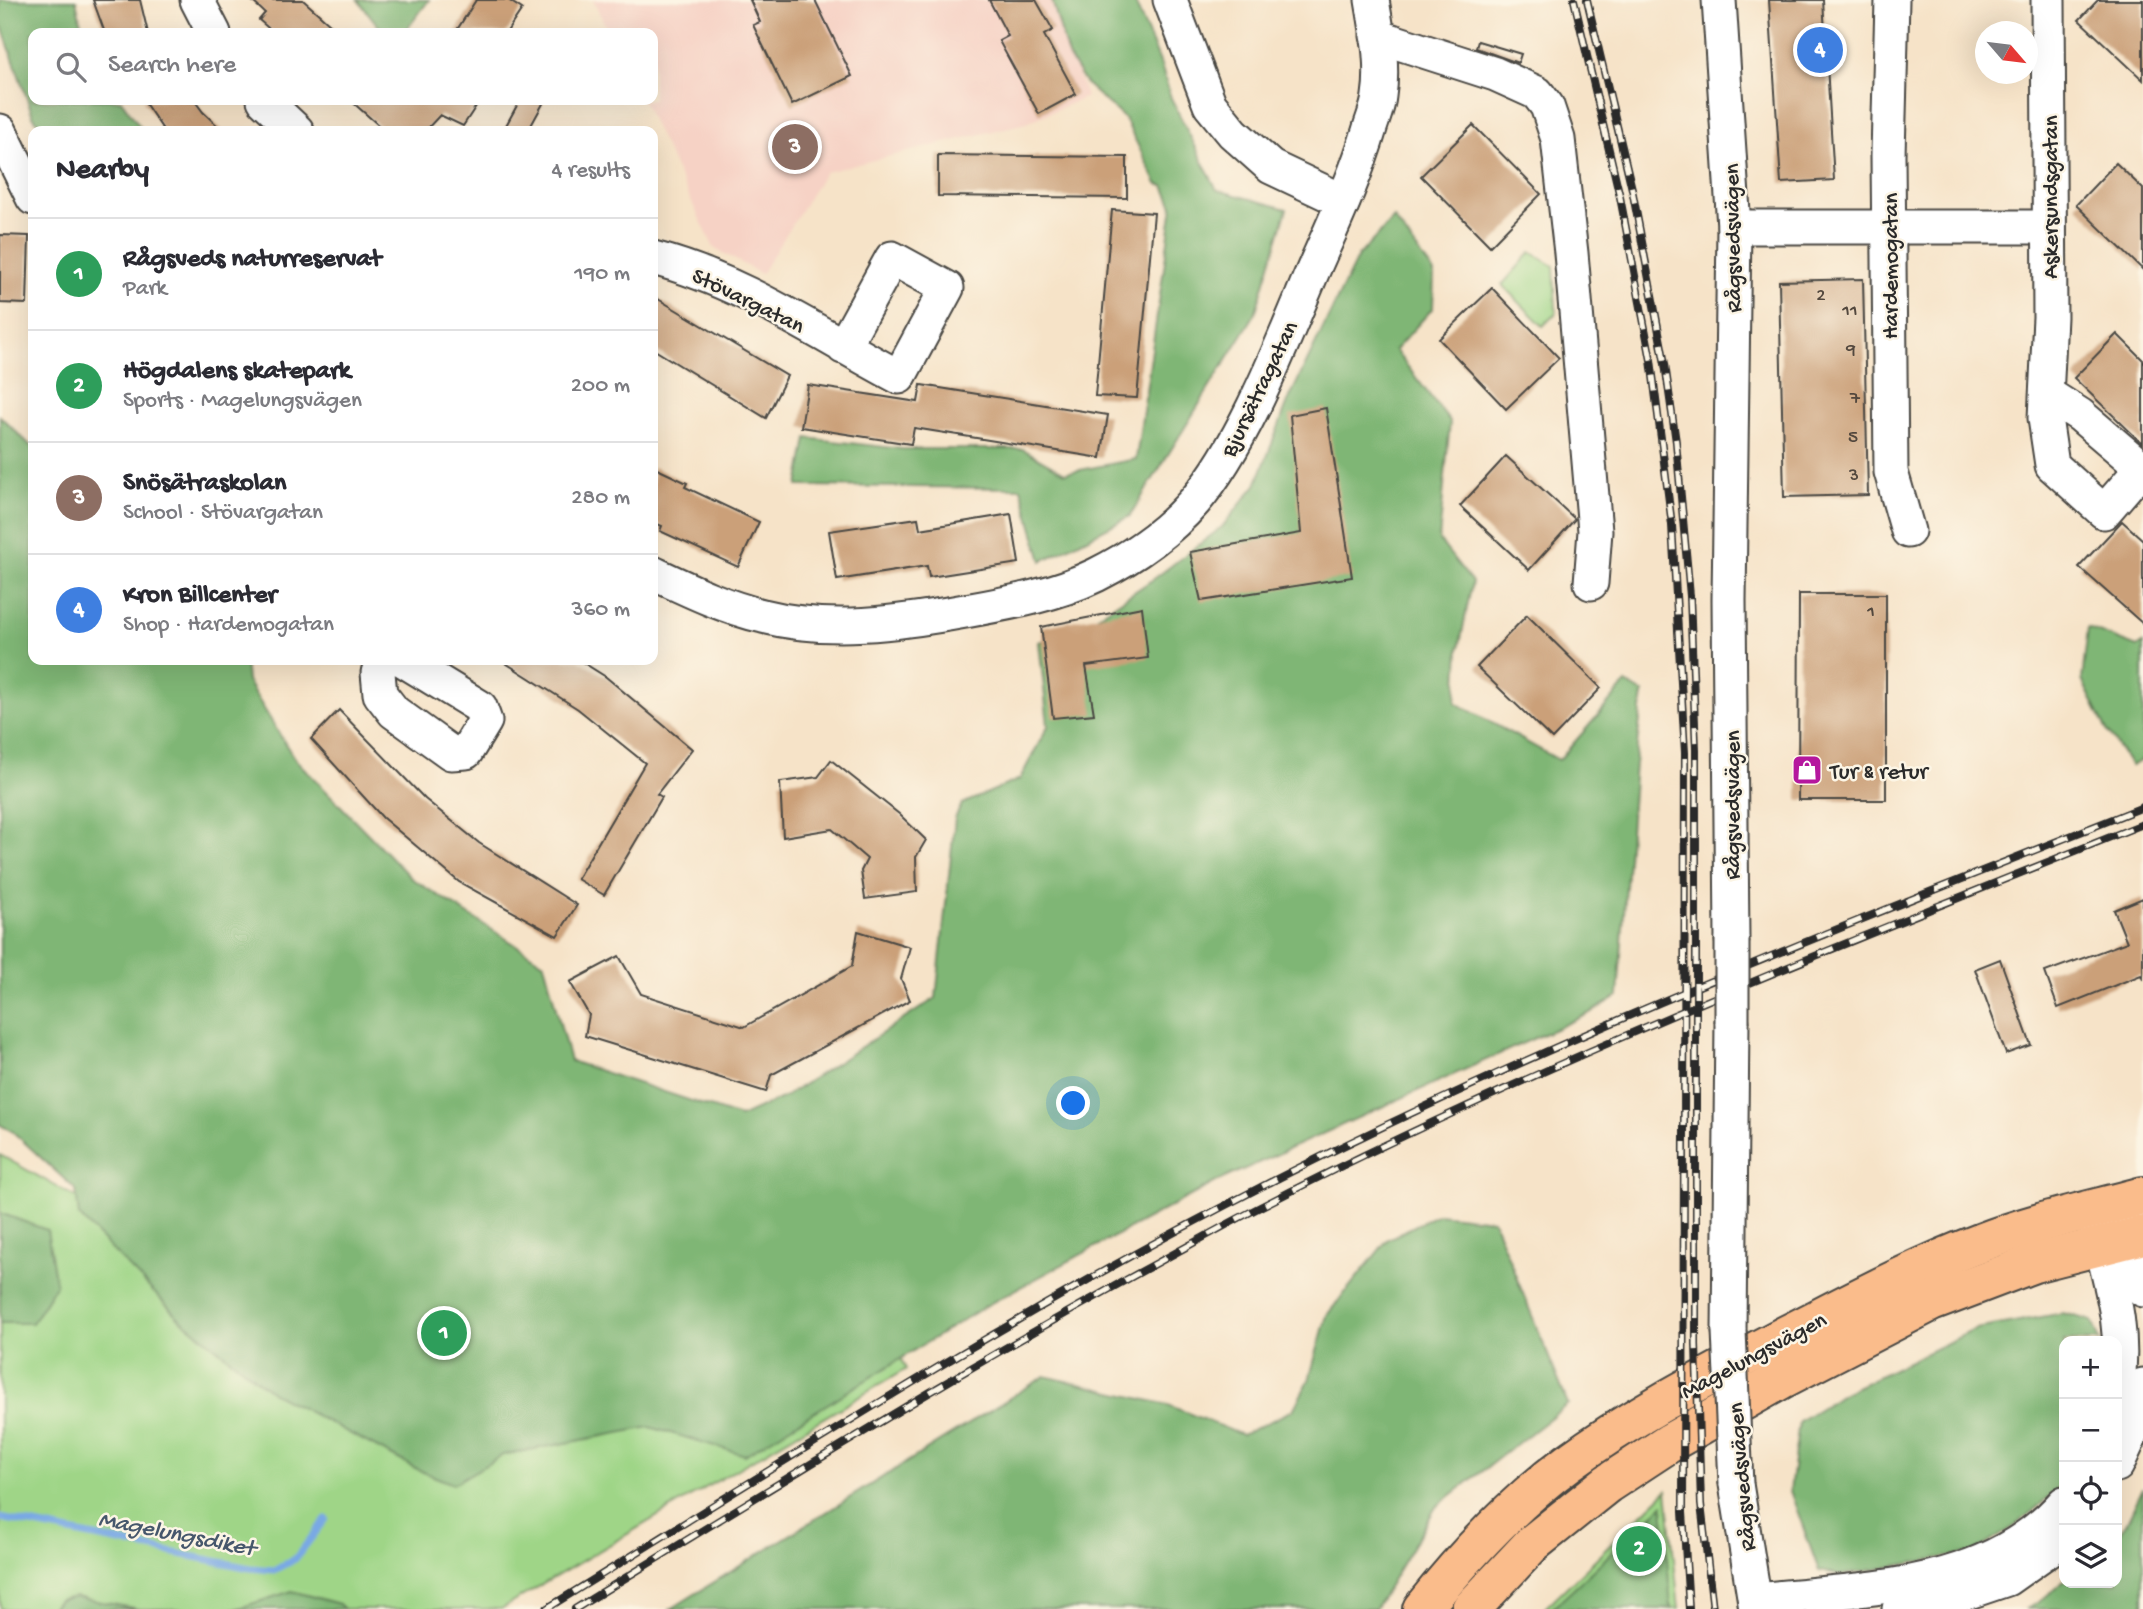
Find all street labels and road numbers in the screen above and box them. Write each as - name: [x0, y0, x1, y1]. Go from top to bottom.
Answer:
- street label: Askersundsgatan: [2039, 115, 2066, 279]
- street label: Rågsvedsvägen: [1720, 163, 1749, 313]
- street label: Hardemogatan: [1879, 193, 1906, 339]
- street label: Stövargatan: [687, 263, 808, 341]
- street label: Bjursätragatan: [1216, 317, 1306, 463]
- street label: Rågsvedsvägen: [1721, 730, 1748, 880]
- street label: Magelungsvägen: [1677, 1307, 1832, 1407]
- street label: Rågsvedsvägen: [1724, 1401, 1763, 1552]

